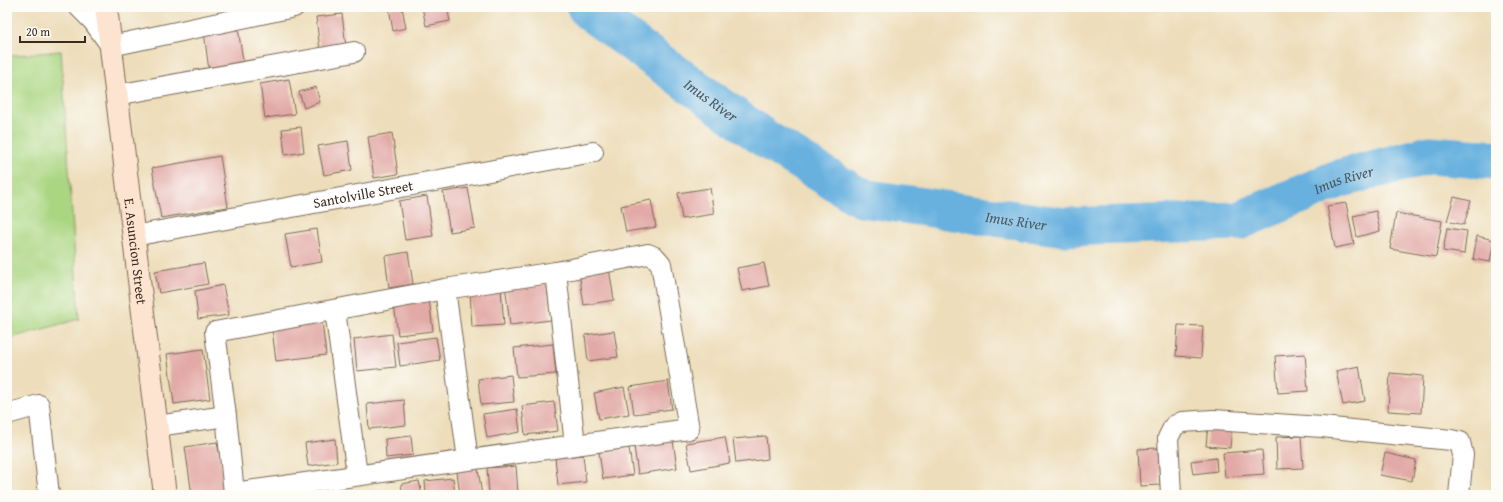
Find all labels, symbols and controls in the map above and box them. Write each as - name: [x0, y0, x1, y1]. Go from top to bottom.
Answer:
- scale bar: [20, 18, 85, 44]
- text: 20 m: [26, 23, 50, 40]
- water label: Imus River: [680, 73, 743, 126]
- water label: Imus River: [1310, 160, 1376, 199]
- street label: Santolville Street: [312, 175, 415, 213]
- street label: E. Asuncion Street: [119, 197, 152, 306]
- water label: Imus River: [984, 205, 1049, 235]

